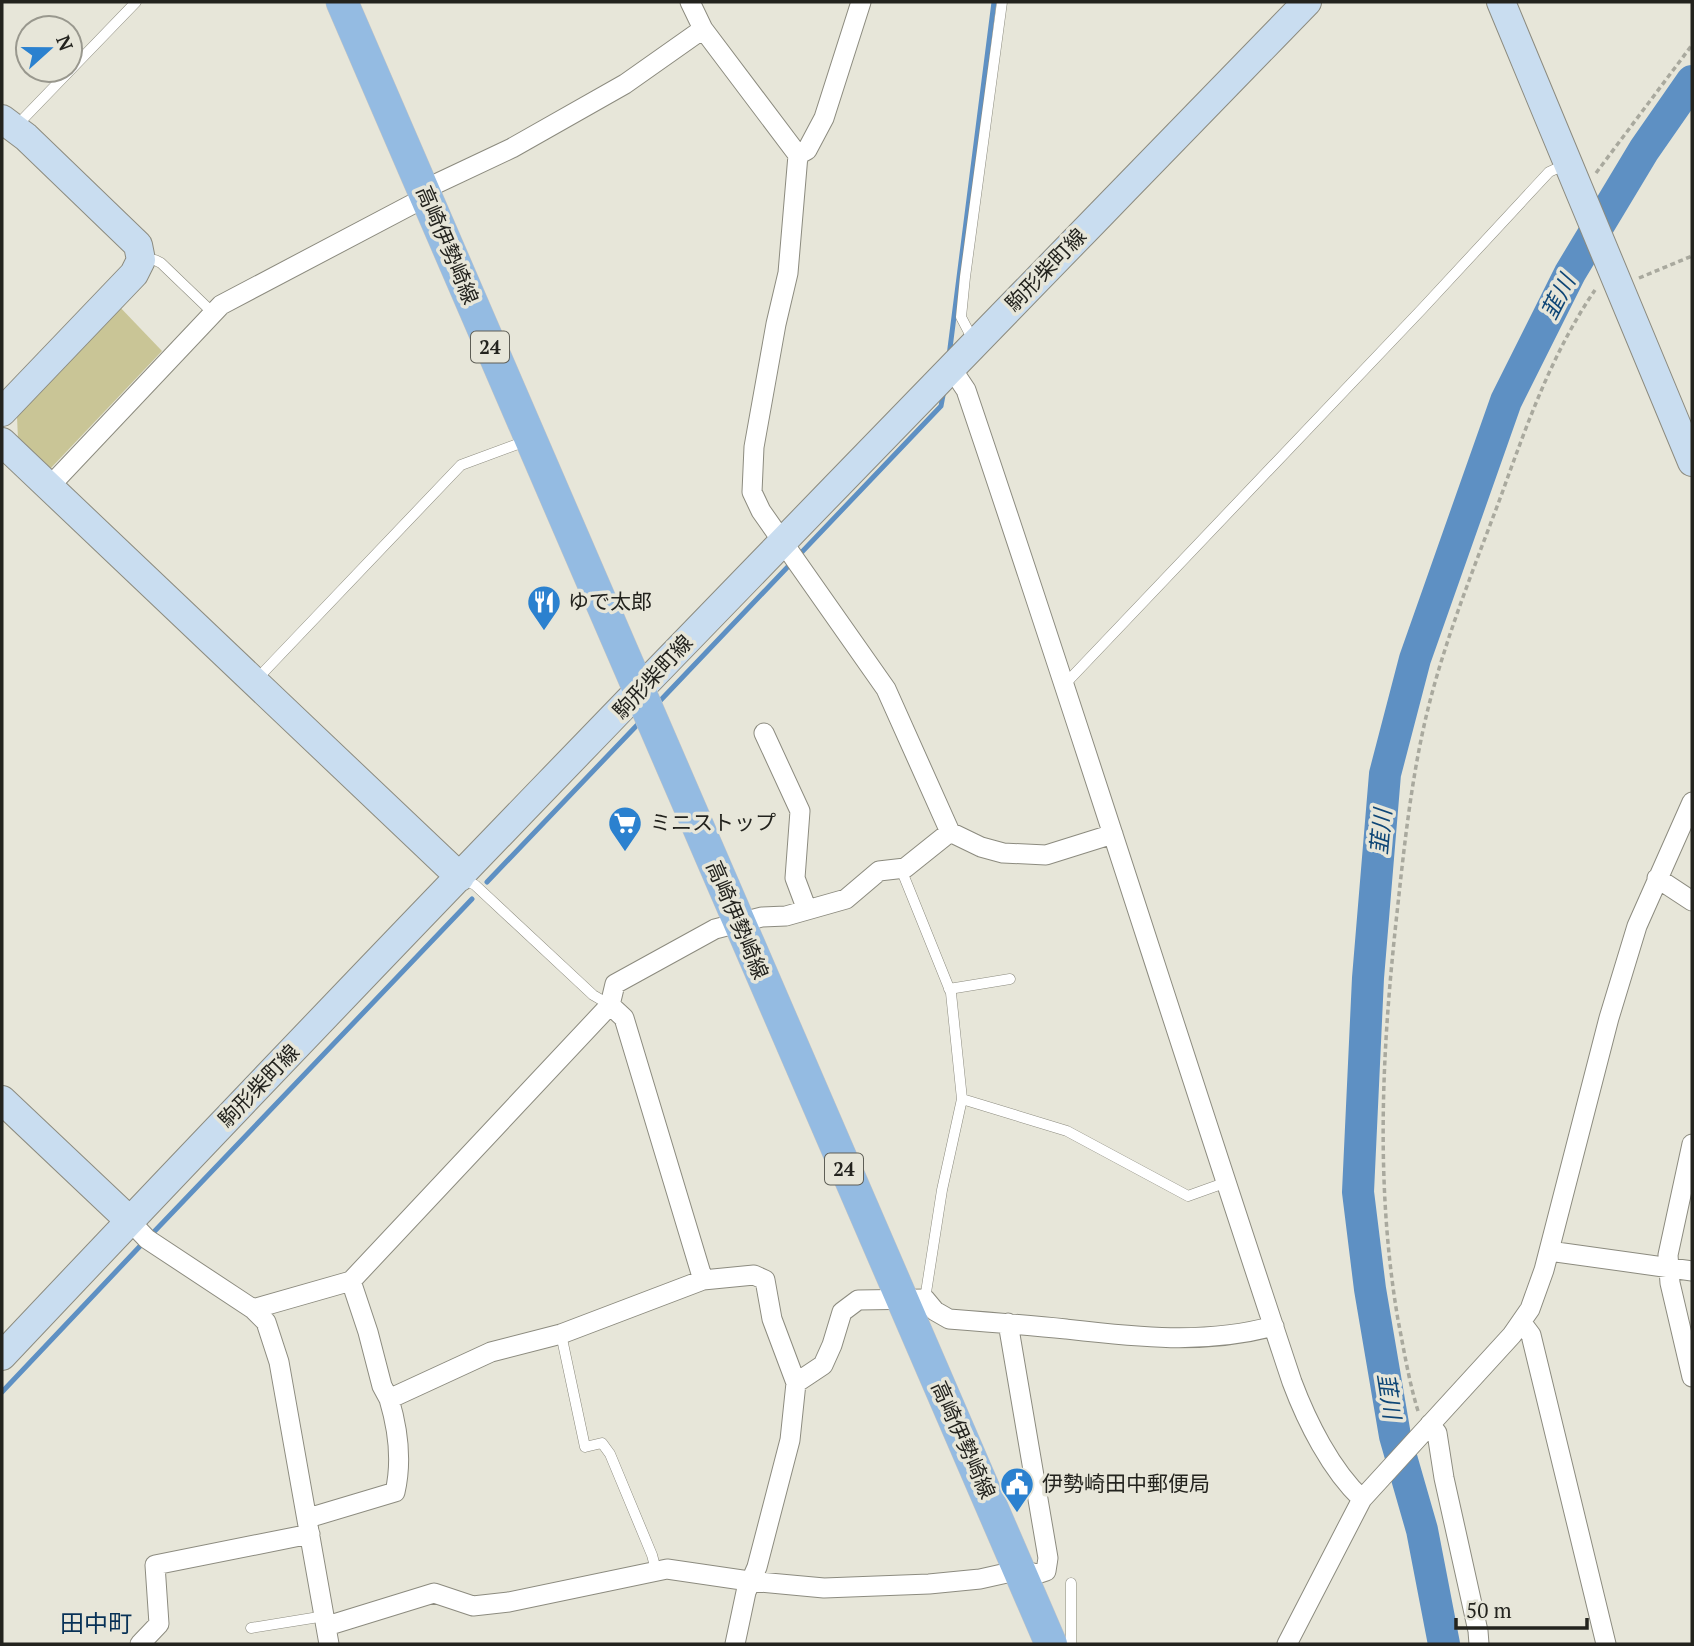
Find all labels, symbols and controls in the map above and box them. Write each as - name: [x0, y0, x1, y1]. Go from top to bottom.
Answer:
- north arrow: [14, 14, 84, 84]
- text: N: [51, 32, 80, 54]
- street label: 高崎伊勢崎線: [410, 181, 485, 308]
- street label: 駒形柴町線: [999, 222, 1092, 317]
- water label: 韮川: [1533, 267, 1583, 324]
- road number: 24: [471, 332, 509, 362]
- restaurant icon: ゆで太郎: [525, 583, 563, 632]
- place label: ゆで太郎: [568, 587, 652, 615]
- street label: 駒形柴町線: [606, 628, 698, 724]
- supermarket icon: ミニストップ: [606, 804, 644, 853]
- water label: 韮川: [1363, 805, 1398, 856]
- place label: ミニストップ: [650, 808, 776, 836]
- street label: 高崎伊勢崎線: [700, 856, 775, 983]
- street label: 駒形柴町線: [212, 1038, 305, 1133]
- road number: 24: [825, 1154, 863, 1184]
- water label: 韮川: [1371, 1371, 1409, 1424]
- street label: 高崎伊勢崎線: [925, 1376, 1002, 1503]
- public building icon: 伊勢崎田中郵便局: [998, 1465, 1036, 1514]
- place label: 伊勢崎田中郵便局: [1042, 1469, 1210, 1497]
- scale bar: [1456, 1586, 1587, 1630]
- text: 50 m: [1466, 1596, 1512, 1624]
- district label: 田中町: [60, 1607, 132, 1639]

